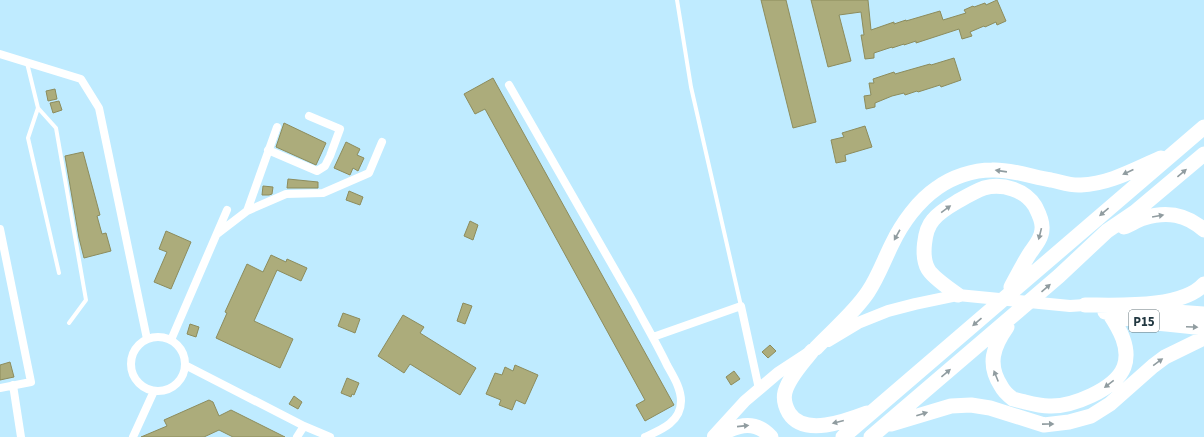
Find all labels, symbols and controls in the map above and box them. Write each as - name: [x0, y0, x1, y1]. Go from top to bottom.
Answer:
- one-way arrow: [995, 168, 1008, 174]
- one-way arrow: [1177, 168, 1187, 177]
- one-way arrow: [1122, 169, 1134, 175]
- one-way arrow: [941, 204, 952, 213]
- one-way arrow: [1098, 208, 1109, 217]
- one-way arrow: [1152, 213, 1164, 219]
- one-way arrow: [1037, 227, 1043, 240]
- one-way arrow: [894, 229, 900, 240]
- one-way arrow: [1041, 283, 1052, 292]
- road number: P15: [1129, 310, 1159, 332]
- one-way arrow: [971, 317, 982, 326]
- one-way arrow: [1186, 323, 1198, 330]
- one-way arrow: [1153, 359, 1163, 367]
- one-way arrow: [941, 369, 952, 378]
- one-way arrow: [993, 370, 999, 382]
- one-way arrow: [1103, 380, 1114, 389]
- one-way arrow: [916, 411, 928, 417]
- one-way arrow: [832, 420, 844, 426]
- one-way arrow: [1042, 420, 1054, 427]
- one-way arrow: [737, 423, 749, 429]

